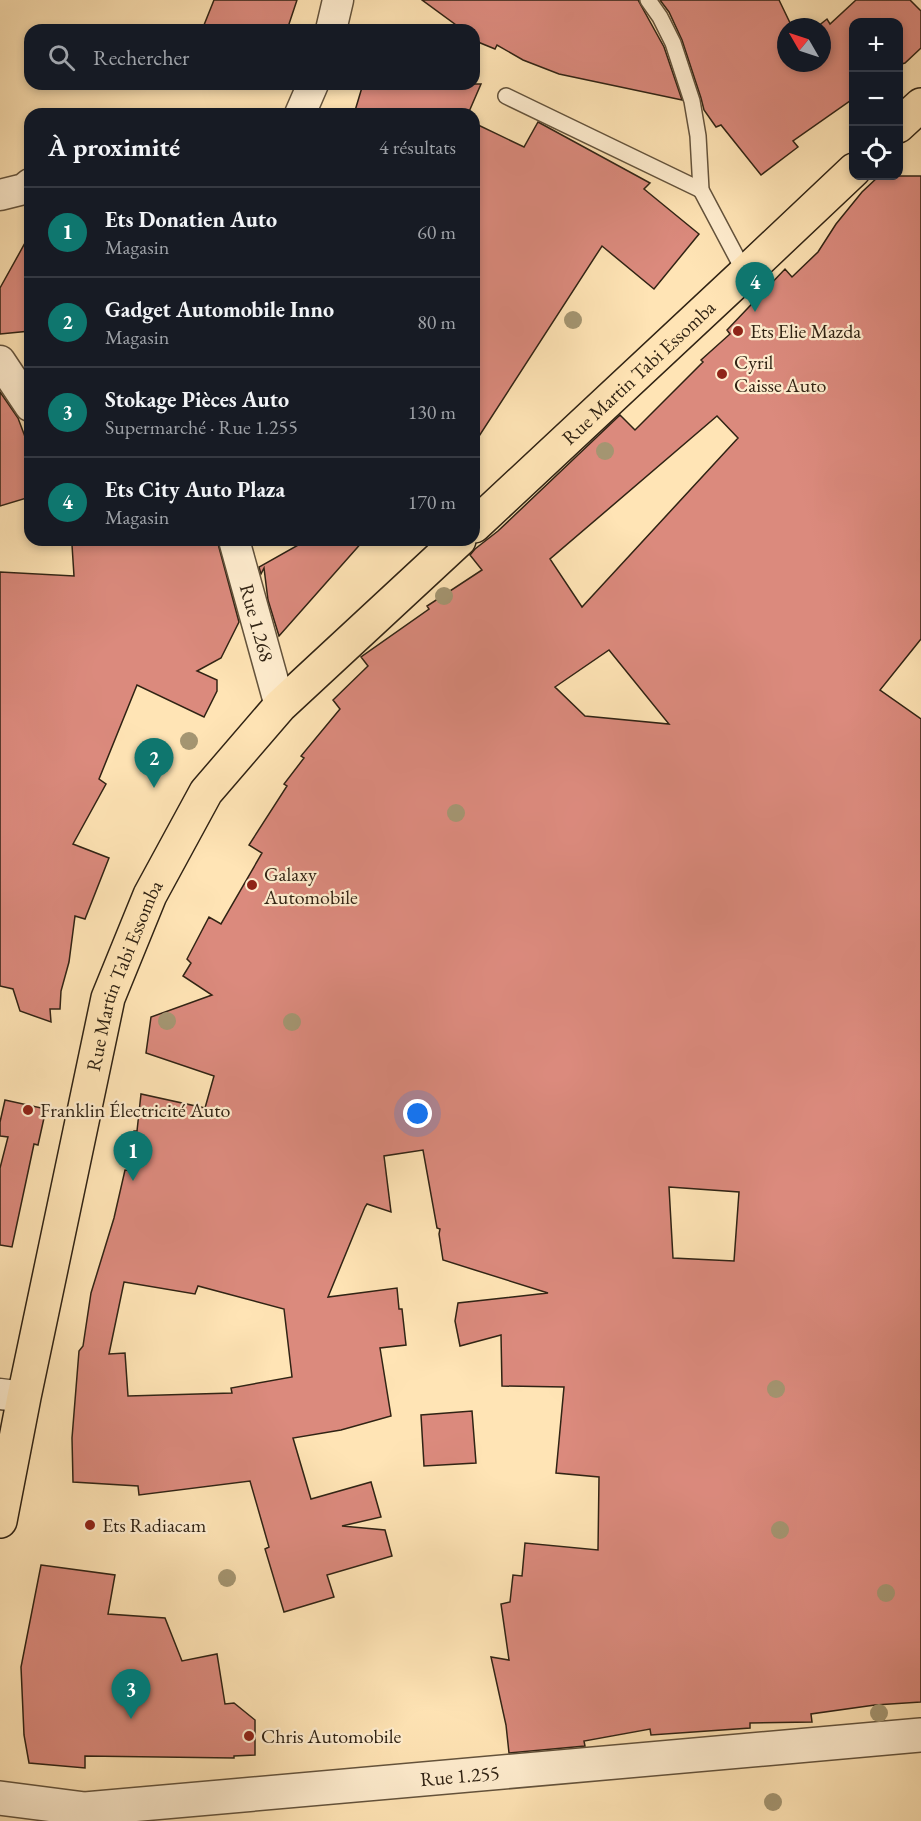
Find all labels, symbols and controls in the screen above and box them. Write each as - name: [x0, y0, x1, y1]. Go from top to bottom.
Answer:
- north arrow: [777, 18, 831, 72]
- map controls: [849, 18, 903, 180]
- button: +: [849, 18, 903, 72]
- search box: [24, 24, 480, 90]
- icon: search: [45, 41, 78, 74]
- text: Rechercher: [93, 43, 189, 72]
- button: −: [849, 72, 903, 126]
- button: locate: [849, 126, 903, 180]
- text: À proximité: [48, 130, 180, 164]
- text: 4 résultats: [379, 134, 456, 160]
- text: Ets Donatien Auto: [105, 205, 277, 234]
- text: 1: [62, 219, 73, 245]
- text: 60 m: [417, 219, 456, 245]
- text: Magasin: [105, 234, 169, 260]
- pin: 4: [736, 262, 774, 312]
- street label: Rue Martin Tabi Essomba: [556, 294, 721, 450]
- text: Gadget Automobile Inno: [105, 295, 334, 324]
- text: 2: [62, 309, 73, 335]
- text: 80 m: [417, 309, 456, 335]
- place label: Ets Elie Mazda: [750, 318, 861, 344]
- text: Magasin: [105, 324, 169, 350]
- marker: Ets Elie Mazda: [731, 324, 745, 338]
- place label: Cyril Caisse Auto: [734, 349, 826, 398]
- marker: Cyril Caisse Auto: [715, 367, 729, 381]
- text: Stokage Pièces Auto: [105, 385, 289, 414]
- text: 3: [62, 399, 73, 425]
- text: 130 m: [408, 399, 456, 425]
- text: Supermarché · Rue 1.255: [105, 414, 298, 440]
- text: Ets City Auto Plaza: [105, 475, 285, 504]
- text: 4: [62, 489, 73, 515]
- text: 170 m: [408, 489, 456, 515]
- text: Magasin: [105, 504, 169, 530]
- street label: Rue 1.268: [234, 581, 280, 665]
- pin: 2: [134, 738, 174, 788]
- place label: Galaxy Automobile: [263, 861, 358, 910]
- street label: Rue Martin Tabi Essomba: [80, 876, 169, 1074]
- marker: Galaxy Automobile: [245, 878, 259, 892]
- place label: Franklin Électricité Auto: [40, 1097, 231, 1123]
- your location: [403, 1099, 432, 1128]
- marker: Franklin Électricité Auto: [21, 1103, 35, 1117]
- pin: 1: [114, 1132, 152, 1181]
- place label: Ets Radiacam: [102, 1512, 207, 1538]
- marker: Ets Radiacam: [83, 1518, 97, 1532]
- pin: 3: [112, 1670, 150, 1719]
- place label: Chris Automobile: [261, 1723, 402, 1749]
- marker: Chris Automobile: [242, 1729, 256, 1743]
- street label: Rue 1.255: [419, 1759, 501, 1792]

